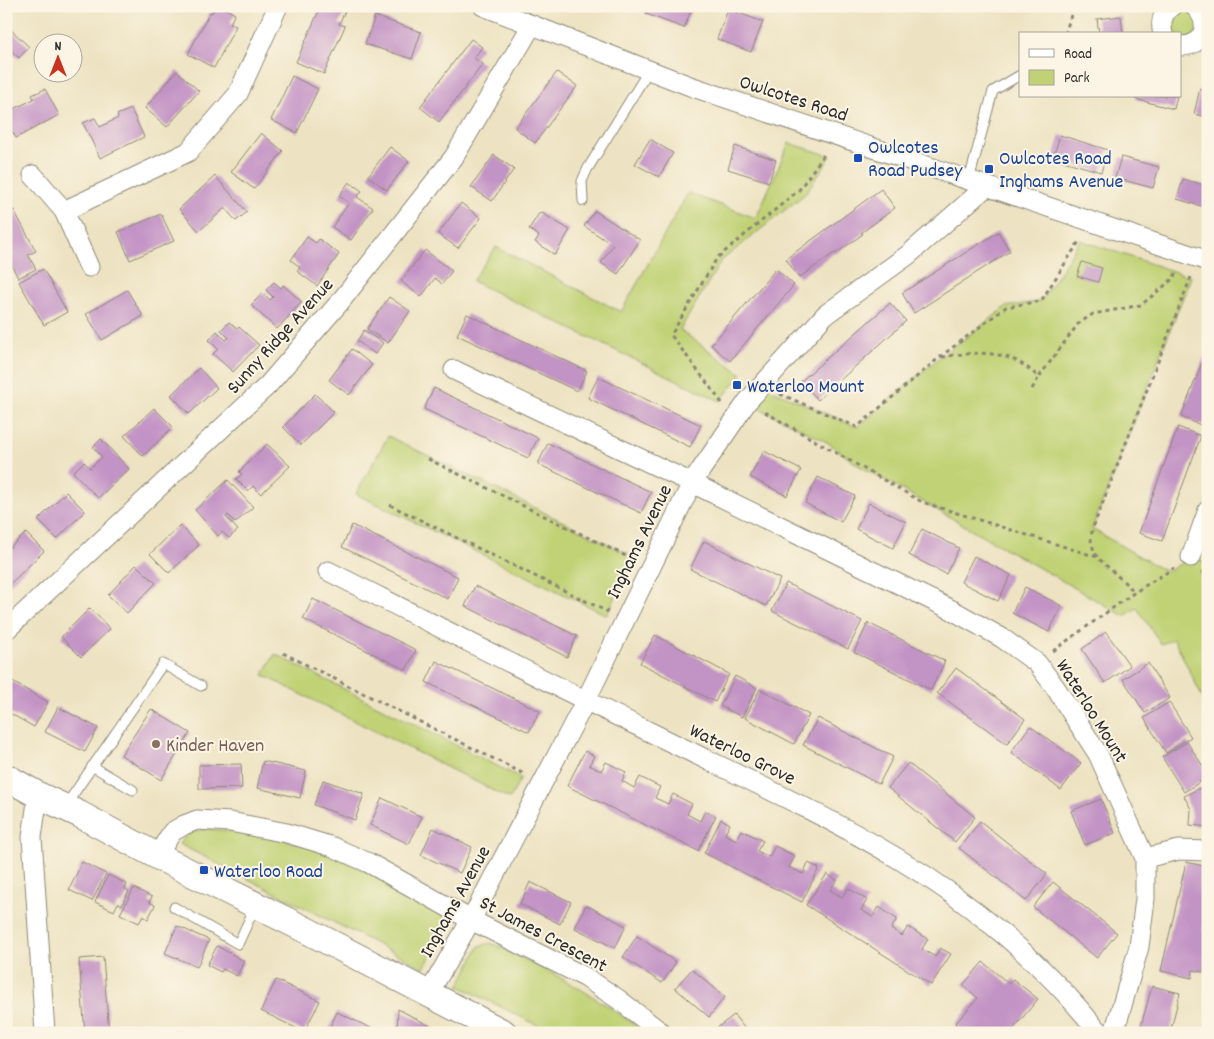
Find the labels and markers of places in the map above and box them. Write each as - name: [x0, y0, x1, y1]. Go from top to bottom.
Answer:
- place label: Owlcotes Road Pudsey: [868, 135, 963, 186]
- place label: Owlcotes Road Inghams Avenue: [999, 146, 1123, 197]
- marker: Owlcotes Road Pudsey: [852, 152, 864, 164]
- marker: Owlcotes Road Inghams Avenue: [983, 163, 995, 175]
- place label: Waterloo Mount: [747, 374, 864, 402]
- marker: Waterloo Mount: [731, 379, 743, 391]
- place label: Kinder Haven: [166, 733, 264, 761]
- marker: Kinder Haven: [150, 738, 162, 750]
- place label: Waterloo Road: [214, 859, 323, 887]
- marker: Waterloo Road: [198, 864, 210, 876]

